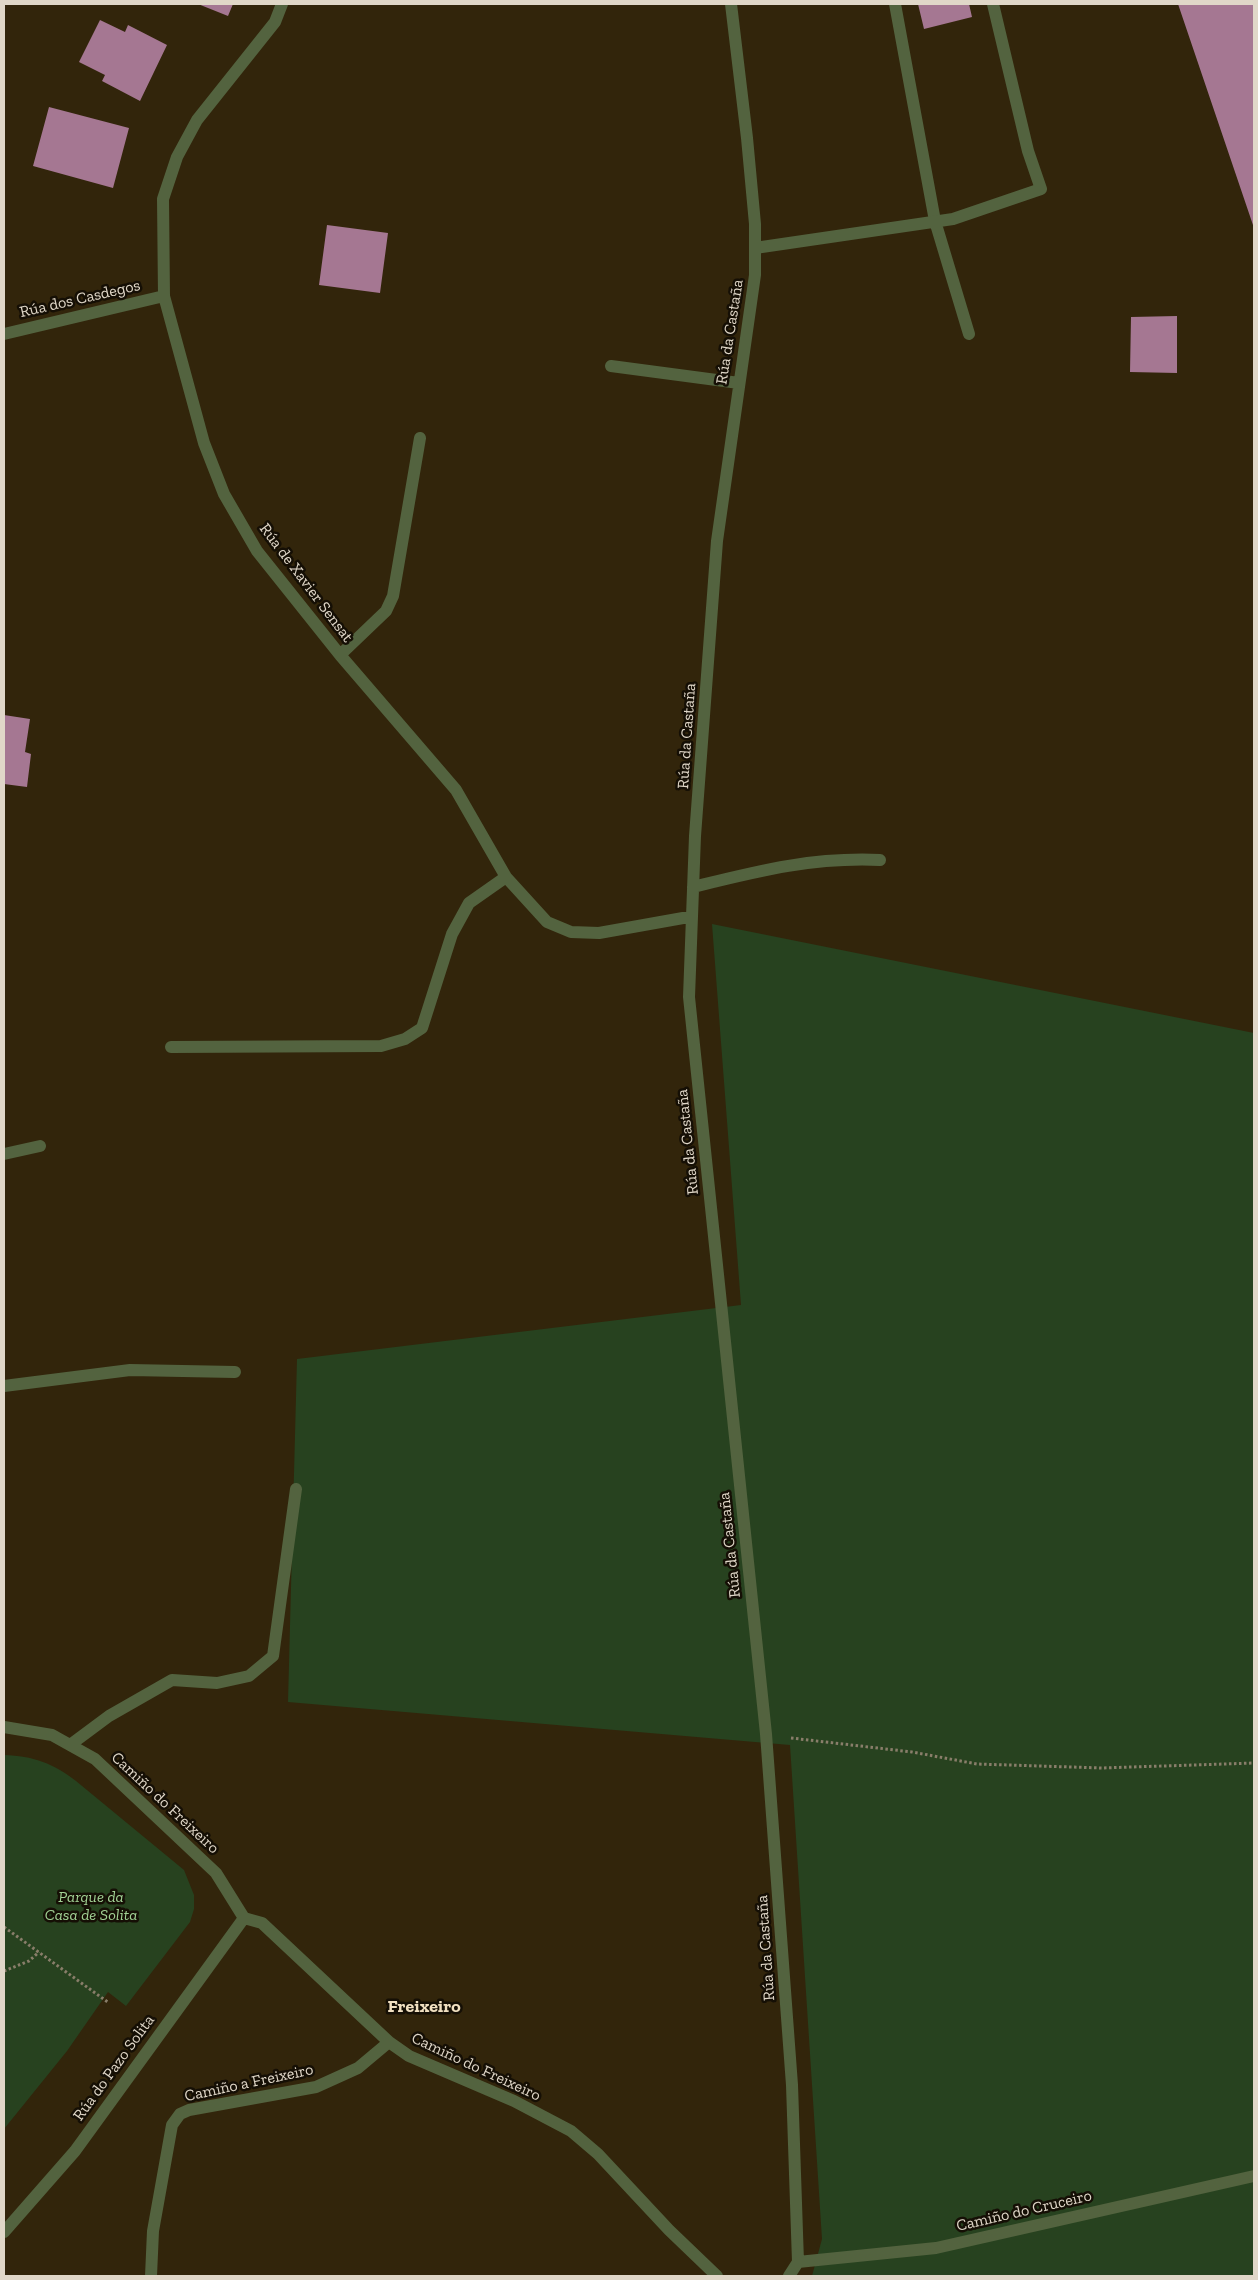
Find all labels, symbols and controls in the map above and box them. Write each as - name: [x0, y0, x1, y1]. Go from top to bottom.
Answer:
- street label: Rúa dos Casdegos: [18, 276, 142, 322]
- street label: Rúa da Castaña: [712, 278, 748, 386]
- street label: Rúa de Xavier Sensat: [255, 520, 357, 646]
- street label: Rúa da Castaña: [674, 682, 700, 790]
- street label: Rúa da Castaña: [673, 1088, 703, 1196]
- street label: Rúa da Castaña: [715, 1491, 745, 1599]
- street label: Camiño do Freixeiro: [107, 1748, 223, 1858]
- park label: Parque da Casa de Solita: [45, 1887, 137, 1925]
- street label: Rúa da Castaña: [753, 1894, 779, 2002]
- district label: Freixeiro: [387, 1996, 461, 2018]
- street label: Rúa do Pazo Solita: [69, 2011, 159, 2125]
- street label: Camiño do Freixeiro: [408, 2029, 544, 2105]
- street label: Camiño a Freixeiro: [183, 2060, 315, 2106]
- street label: Camiño do Cruceiro: [954, 2186, 1094, 2236]

